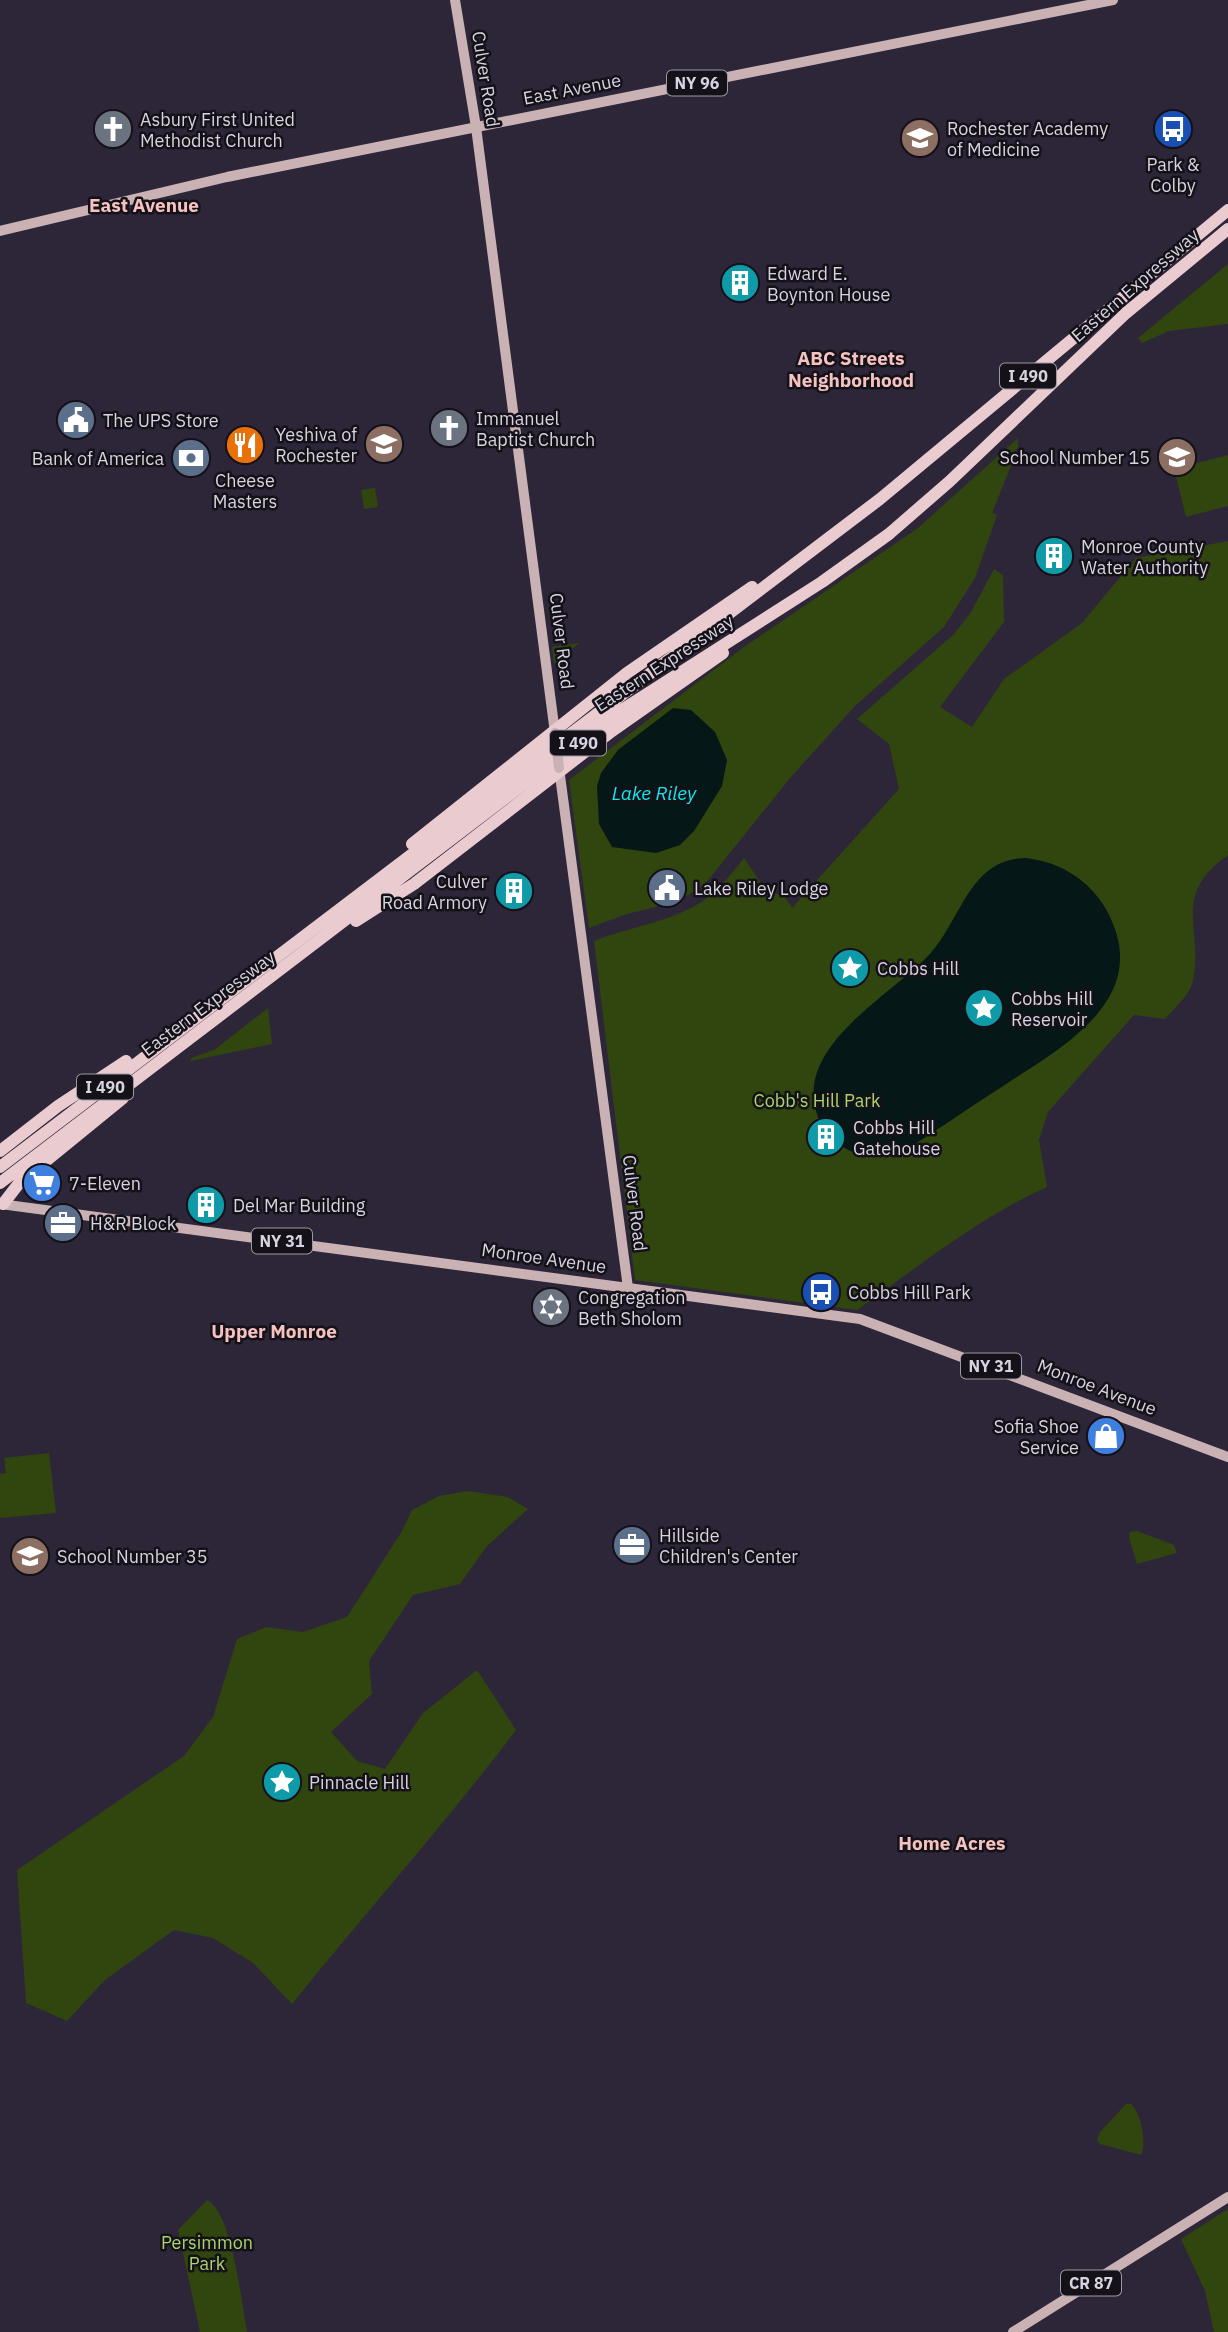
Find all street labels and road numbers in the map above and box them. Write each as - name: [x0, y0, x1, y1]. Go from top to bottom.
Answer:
- street label: Culver Road: [467, 29, 505, 129]
- street label: East Avenue: [521, 68, 623, 110]
- road number: NY 96: [667, 71, 727, 96]
- street label: Eastern Expressway: [1066, 223, 1204, 347]
- road number: I 490: [1000, 364, 1056, 388]
- street label: Culver Road: [545, 591, 579, 691]
- street label: Eastern Expressway: [590, 609, 738, 717]
- road number: I 490: [550, 730, 606, 756]
- street label: Eastern Expressway: [136, 945, 280, 1061]
- road number: I 490: [77, 1074, 133, 1100]
- street label: Culver Road: [618, 1153, 652, 1253]
- road number: NY 31: [252, 1228, 312, 1254]
- street label: Monroe Avenue: [480, 1238, 608, 1278]
- road number: NY 31: [961, 1354, 1021, 1378]
- street label: Monroe Avenue: [1034, 1354, 1160, 1420]
- road number: CR 87: [1061, 2270, 1121, 2296]

